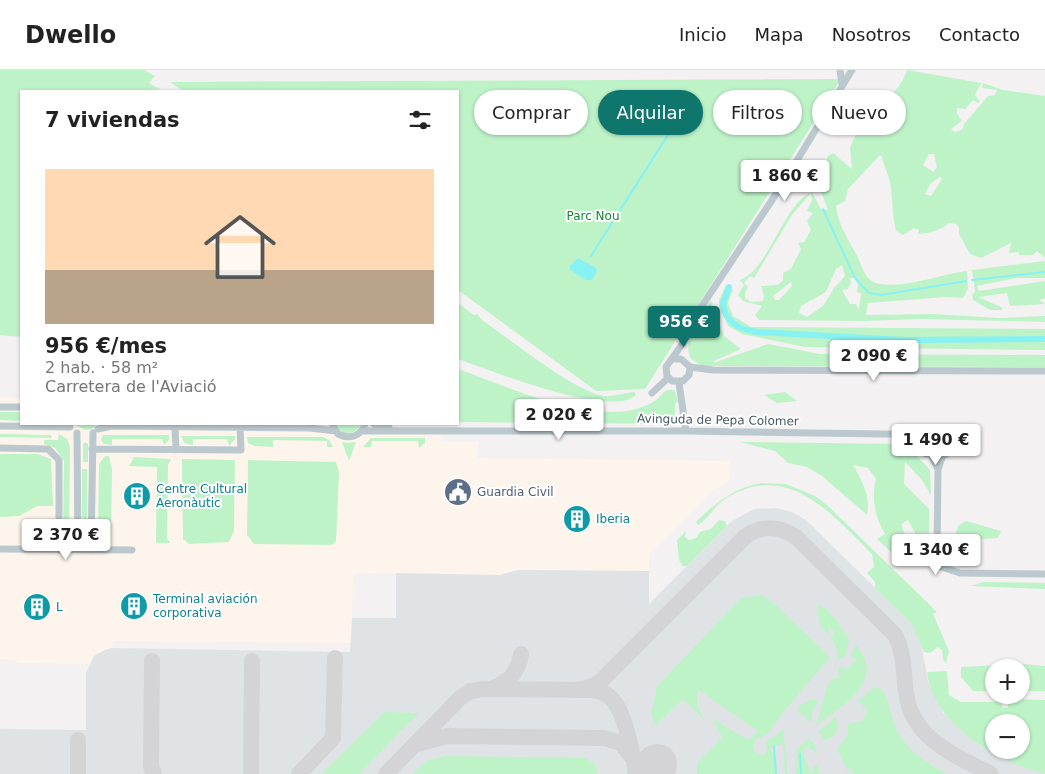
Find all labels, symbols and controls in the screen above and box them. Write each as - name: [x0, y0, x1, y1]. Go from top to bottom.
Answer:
- text: Dwello: [25, 21, 116, 49]
- text: Inicio: [679, 24, 727, 45]
- text: Mapa: [755, 24, 804, 45]
- text: Nosotros: [832, 24, 911, 45]
- text: Contacto: [939, 24, 1020, 45]
- chip: Comprar: [474, 90, 588, 135]
- chip: Alquilar: [598, 90, 703, 135]
- chip: Filtros: [713, 90, 802, 135]
- chip: Nuevo: [812, 90, 906, 135]
- icon: filters: [406, 106, 434, 134]
- text: 7 viviendas: [45, 108, 180, 132]
- pin: 1 860 €: [739, 160, 831, 202]
- text: 1 860 €: [752, 166, 818, 185]
- icon: home: [195, 202, 285, 292]
- park label: Parc Nou: [566, 209, 620, 223]
- pin: 956 €: [649, 306, 719, 348]
- text: 956 €: [659, 312, 709, 331]
- text: 956 €/mes: [45, 334, 167, 358]
- pin: 2 090 €: [828, 340, 920, 382]
- text: 2 090 €: [841, 346, 907, 365]
- text: 2 hab. · 58 m²: [45, 358, 158, 377]
- text: Carretera de l'Aviació: [45, 377, 217, 396]
- pin: 2 020 €: [513, 398, 605, 441]
- text: 2 020 €: [526, 405, 592, 424]
- street label: Avinguda de Pepa Colomer: [637, 412, 799, 428]
- pin: 1 490 €: [890, 424, 982, 466]
- text: 1 490 €: [903, 430, 969, 449]
- public building icon: Guardia Civil: [443, 477, 473, 507]
- building icon: Centre Cultural Aeronàutic: [122, 481, 152, 511]
- place label: Centre Cultural Aeronàutic: [156, 482, 247, 510]
- place label: Guardia Civil: [477, 485, 554, 499]
- building icon: Iberia: [562, 504, 592, 534]
- place label: Iberia: [596, 512, 630, 526]
- pin: 2 370 €: [20, 518, 112, 561]
- text: 2 370 €: [33, 525, 99, 544]
- pin: 1 340 €: [890, 534, 982, 576]
- text: 1 340 €: [903, 540, 969, 559]
- building icon: Terminal aviación corporativa: [119, 591, 149, 621]
- building icon: L: [22, 592, 52, 622]
- place label: Terminal aviación corporativa: [152, 592, 258, 620]
- place label: L: [56, 600, 63, 614]
- map controls: [985, 659, 1030, 759]
- button: +: [985, 659, 1030, 704]
- button: −: [985, 714, 1030, 759]

